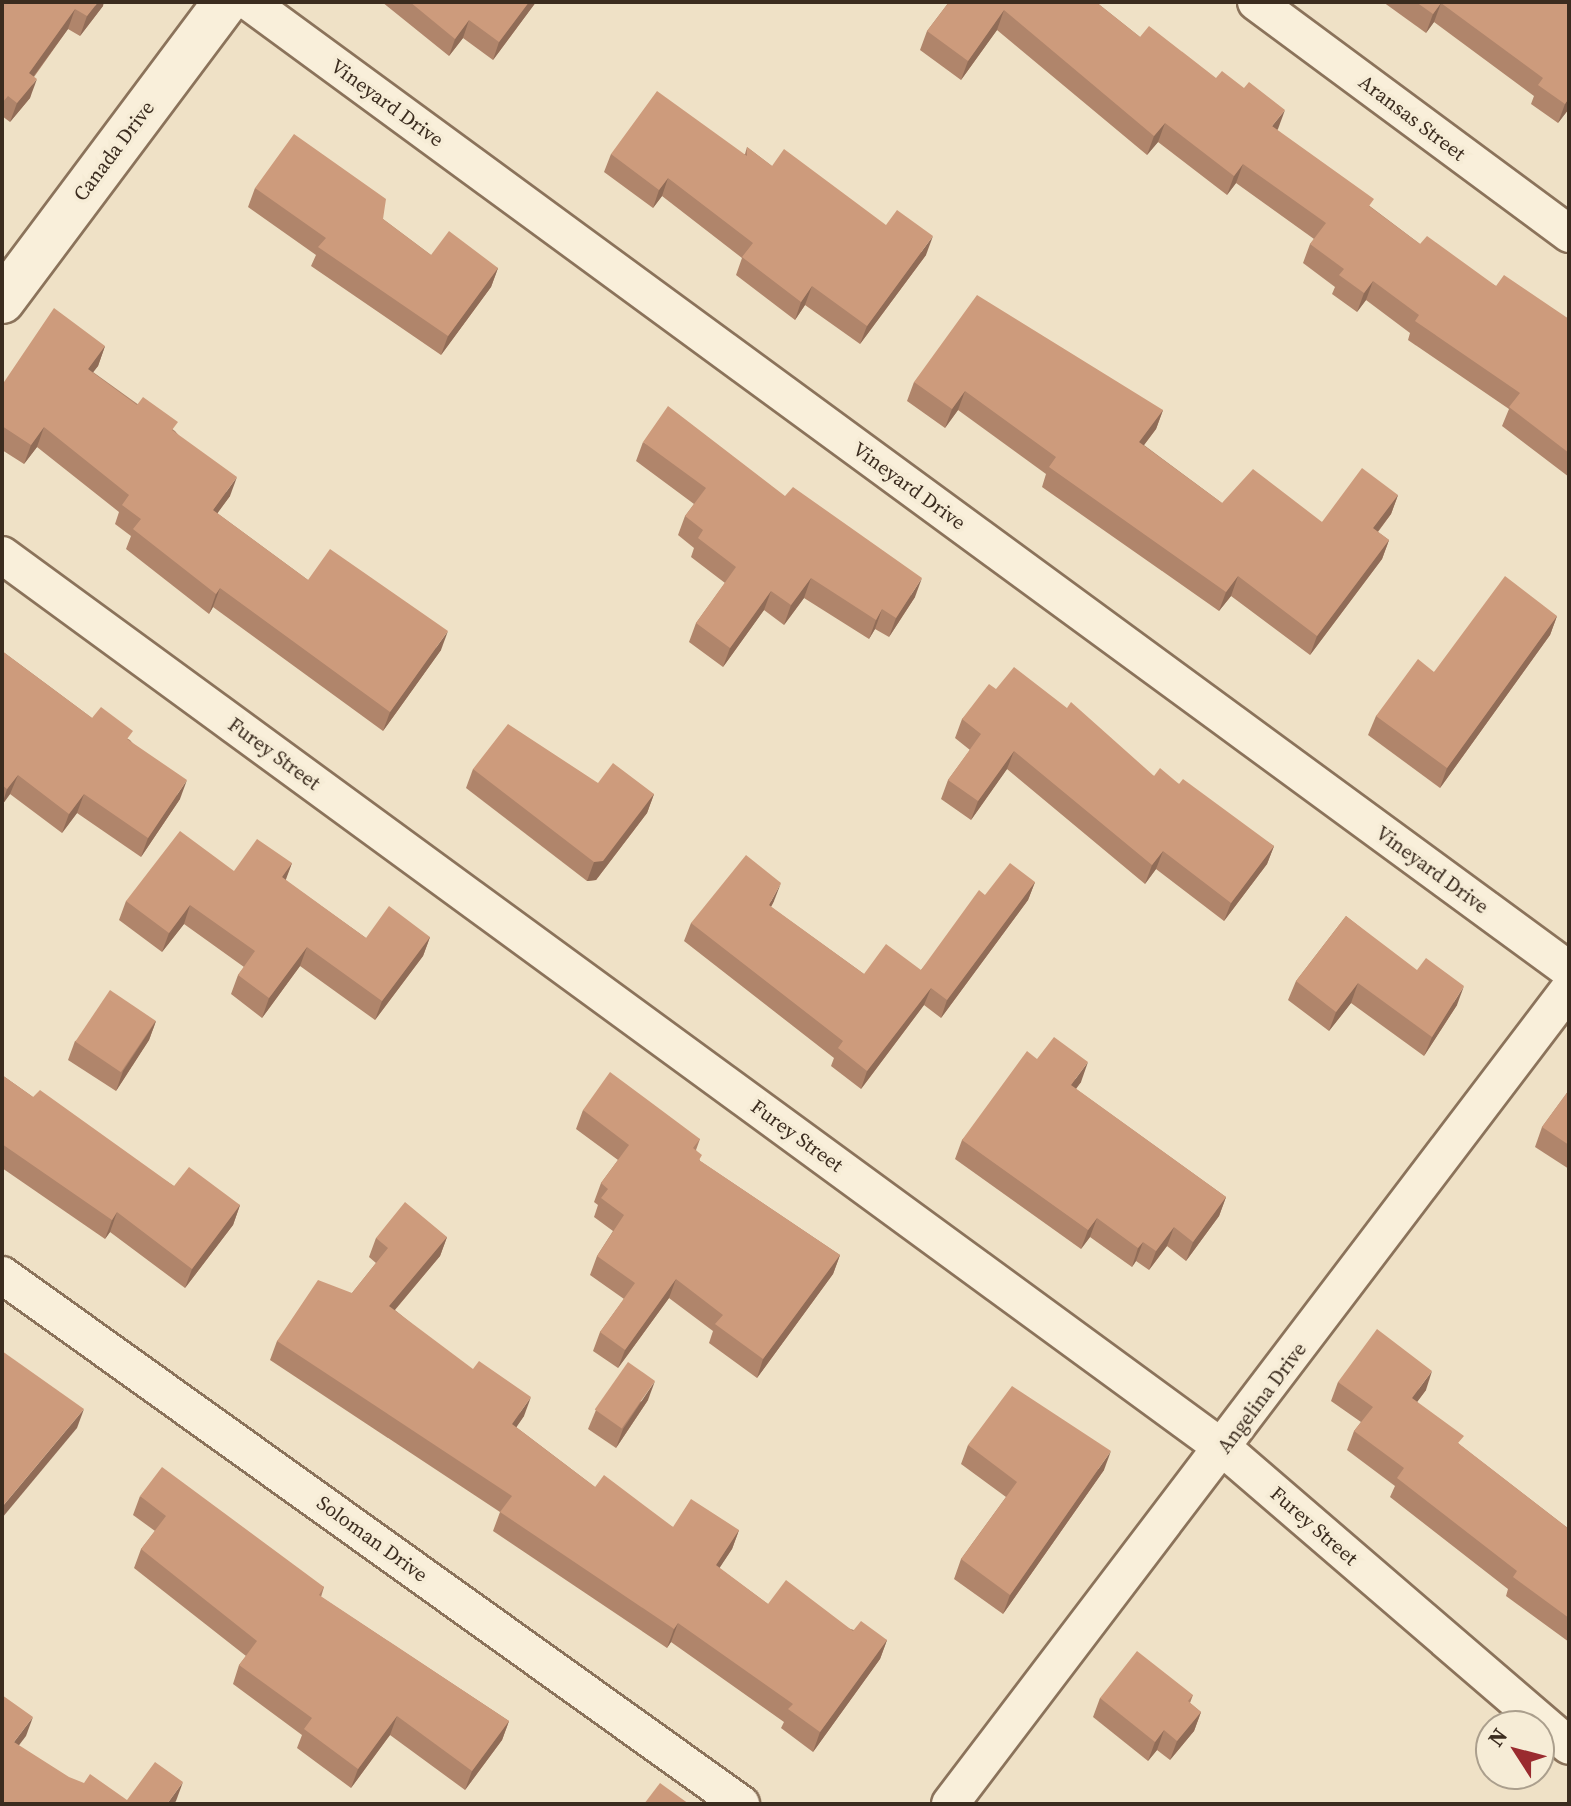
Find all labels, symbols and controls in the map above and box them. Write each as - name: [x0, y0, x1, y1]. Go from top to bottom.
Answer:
- street label: Vineyard Drive: [326, 54, 448, 152]
- street label: Aransas Street: [1354, 70, 1470, 166]
- street label: Canada Drive: [69, 96, 159, 206]
- street label: Vineyard Drive: [848, 437, 970, 535]
- street label: Furey Street: [223, 713, 325, 795]
- street label: Vineyard Drive: [1371, 821, 1493, 919]
- street label: Furey Street: [746, 1095, 848, 1177]
- street label: Angelina Drive: [1212, 1338, 1312, 1458]
- street label: Furey Street: [1265, 1482, 1363, 1570]
- street label: Soloman Drive: [312, 1491, 432, 1587]
- north arrow: [1475, 1710, 1555, 1790]
- text: N: [1480, 1722, 1514, 1752]

